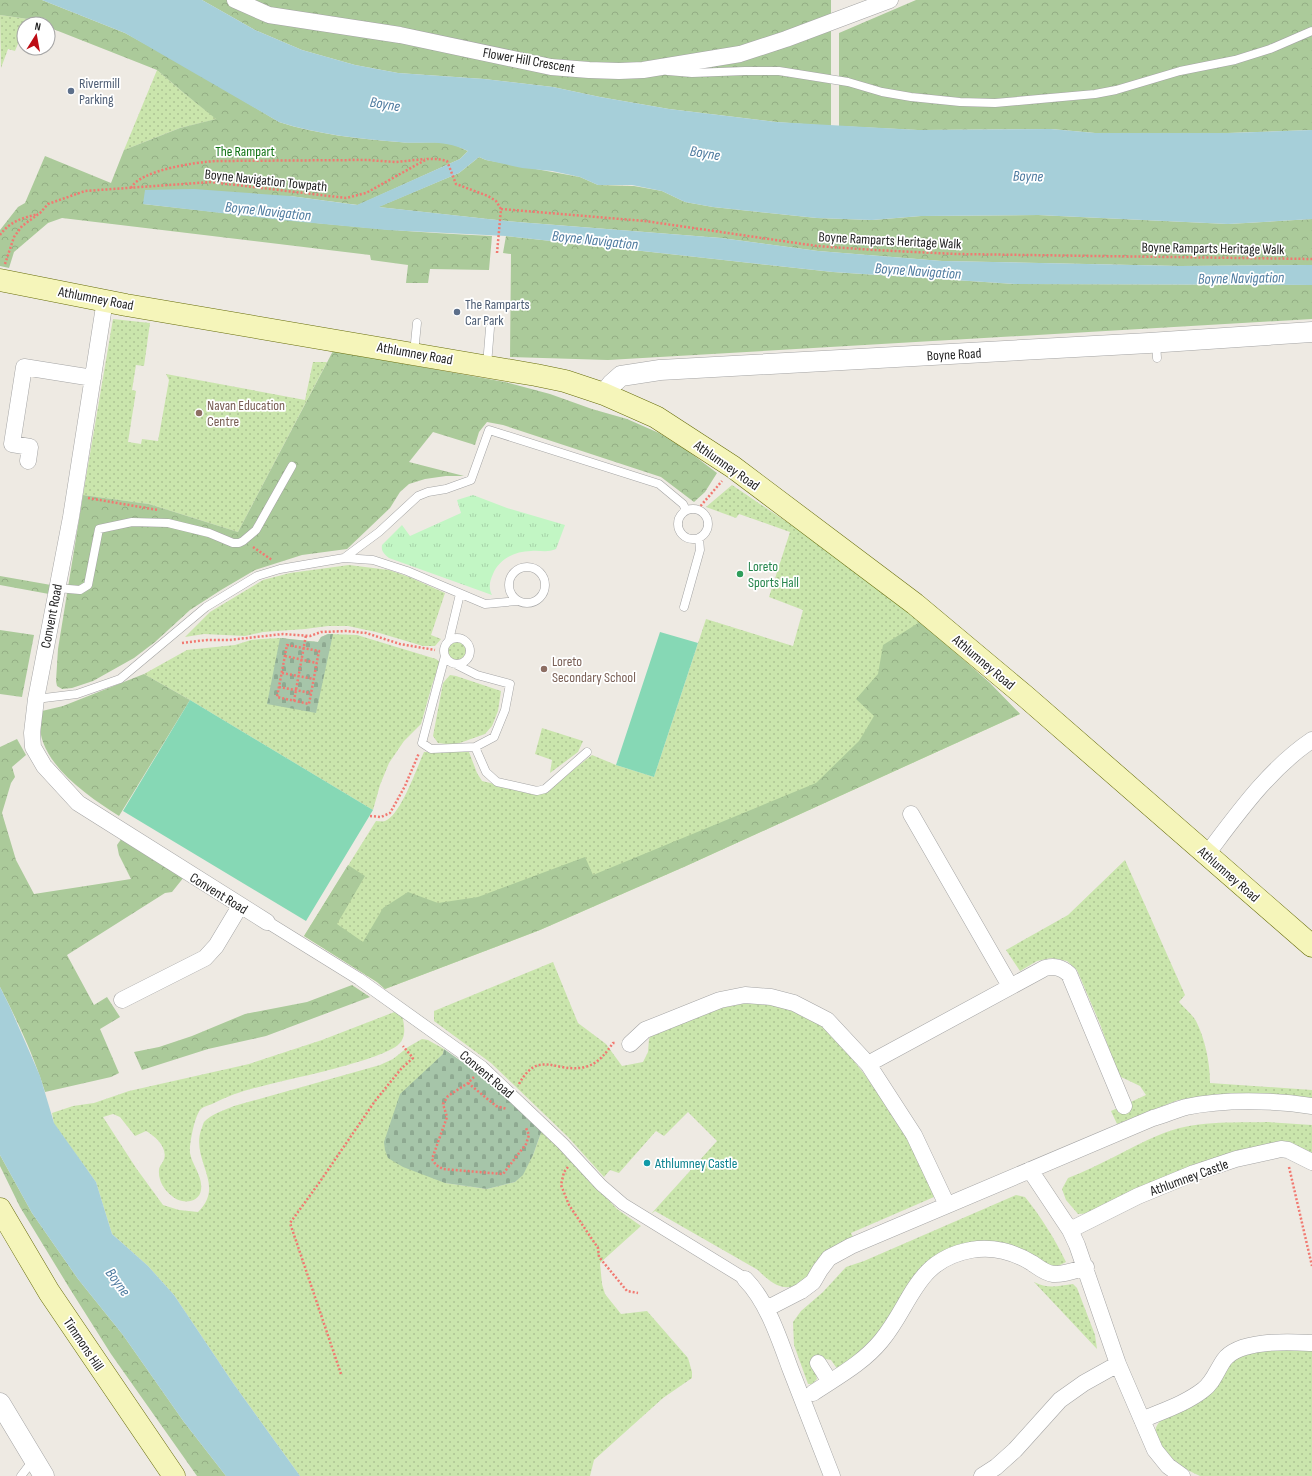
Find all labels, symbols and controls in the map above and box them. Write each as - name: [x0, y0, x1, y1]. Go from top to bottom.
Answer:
- north arrow: [16, 16, 56, 56]
- text: N: [34, 20, 42, 34]
- street label: Flower Hill Crescent: [482, 44, 576, 77]
- place label: Rivermill Parking: [79, 75, 120, 108]
- marker: Rivermill Parking: [66, 86, 76, 96]
- water label: Boyne: [368, 93, 402, 116]
- water label: Boyne: [688, 142, 722, 165]
- park label: The Rampart: [215, 143, 275, 160]
- street label: Boyne Navigation Towpath: [204, 166, 328, 195]
- water label: Boyne: [1013, 167, 1043, 186]
- water label: Boyne Navigation: [224, 198, 312, 225]
- water label: Boyne Navigation: [551, 227, 639, 254]
- street label: Boyne Ramparts Heritage Walk: [818, 228, 962, 253]
- street label: Boyne Ramparts Heritage Walk: [1141, 239, 1285, 258]
- water label: Boyne Navigation: [874, 259, 962, 284]
- water label: Boyne Navigation: [1198, 268, 1284, 289]
- street label: Athlumney Road: [56, 283, 135, 314]
- place label: The Ramparts Car Park: [465, 296, 530, 329]
- marker: The Ramparts Car Park: [452, 307, 462, 317]
- street label: Athlumney Road: [375, 338, 454, 369]
- street label: Boyne Road: [926, 345, 982, 364]
- place label: Navan Education Centre: [207, 397, 285, 430]
- marker: Navan Education Centre: [194, 408, 204, 418]
- street label: Athlumney Road: [690, 436, 763, 494]
- place label: Loreto Sports Hall: [748, 558, 799, 591]
- marker: Loreto Sports Hall: [735, 569, 745, 579]
- street label: Convent Road: [37, 582, 66, 650]
- street label: Athlumney Road: [948, 631, 1018, 693]
- place label: Loreto Secondary School: [552, 653, 636, 686]
- marker: Loreto Secondary School: [539, 664, 549, 674]
- street label: Athlumney Road: [1194, 842, 1263, 906]
- street label: Convent Road: [187, 869, 251, 918]
- street label: Convent Road: [456, 1047, 517, 1102]
- place label: Athlumney Castle: [654, 1155, 737, 1172]
- street label: Athlumney Castle: [1147, 1155, 1231, 1200]
- marker: Athlumney Castle: [642, 1158, 652, 1168]
- water label: Boyne: [101, 1264, 134, 1300]
- street label: Timmons Hill: [60, 1315, 107, 1374]

